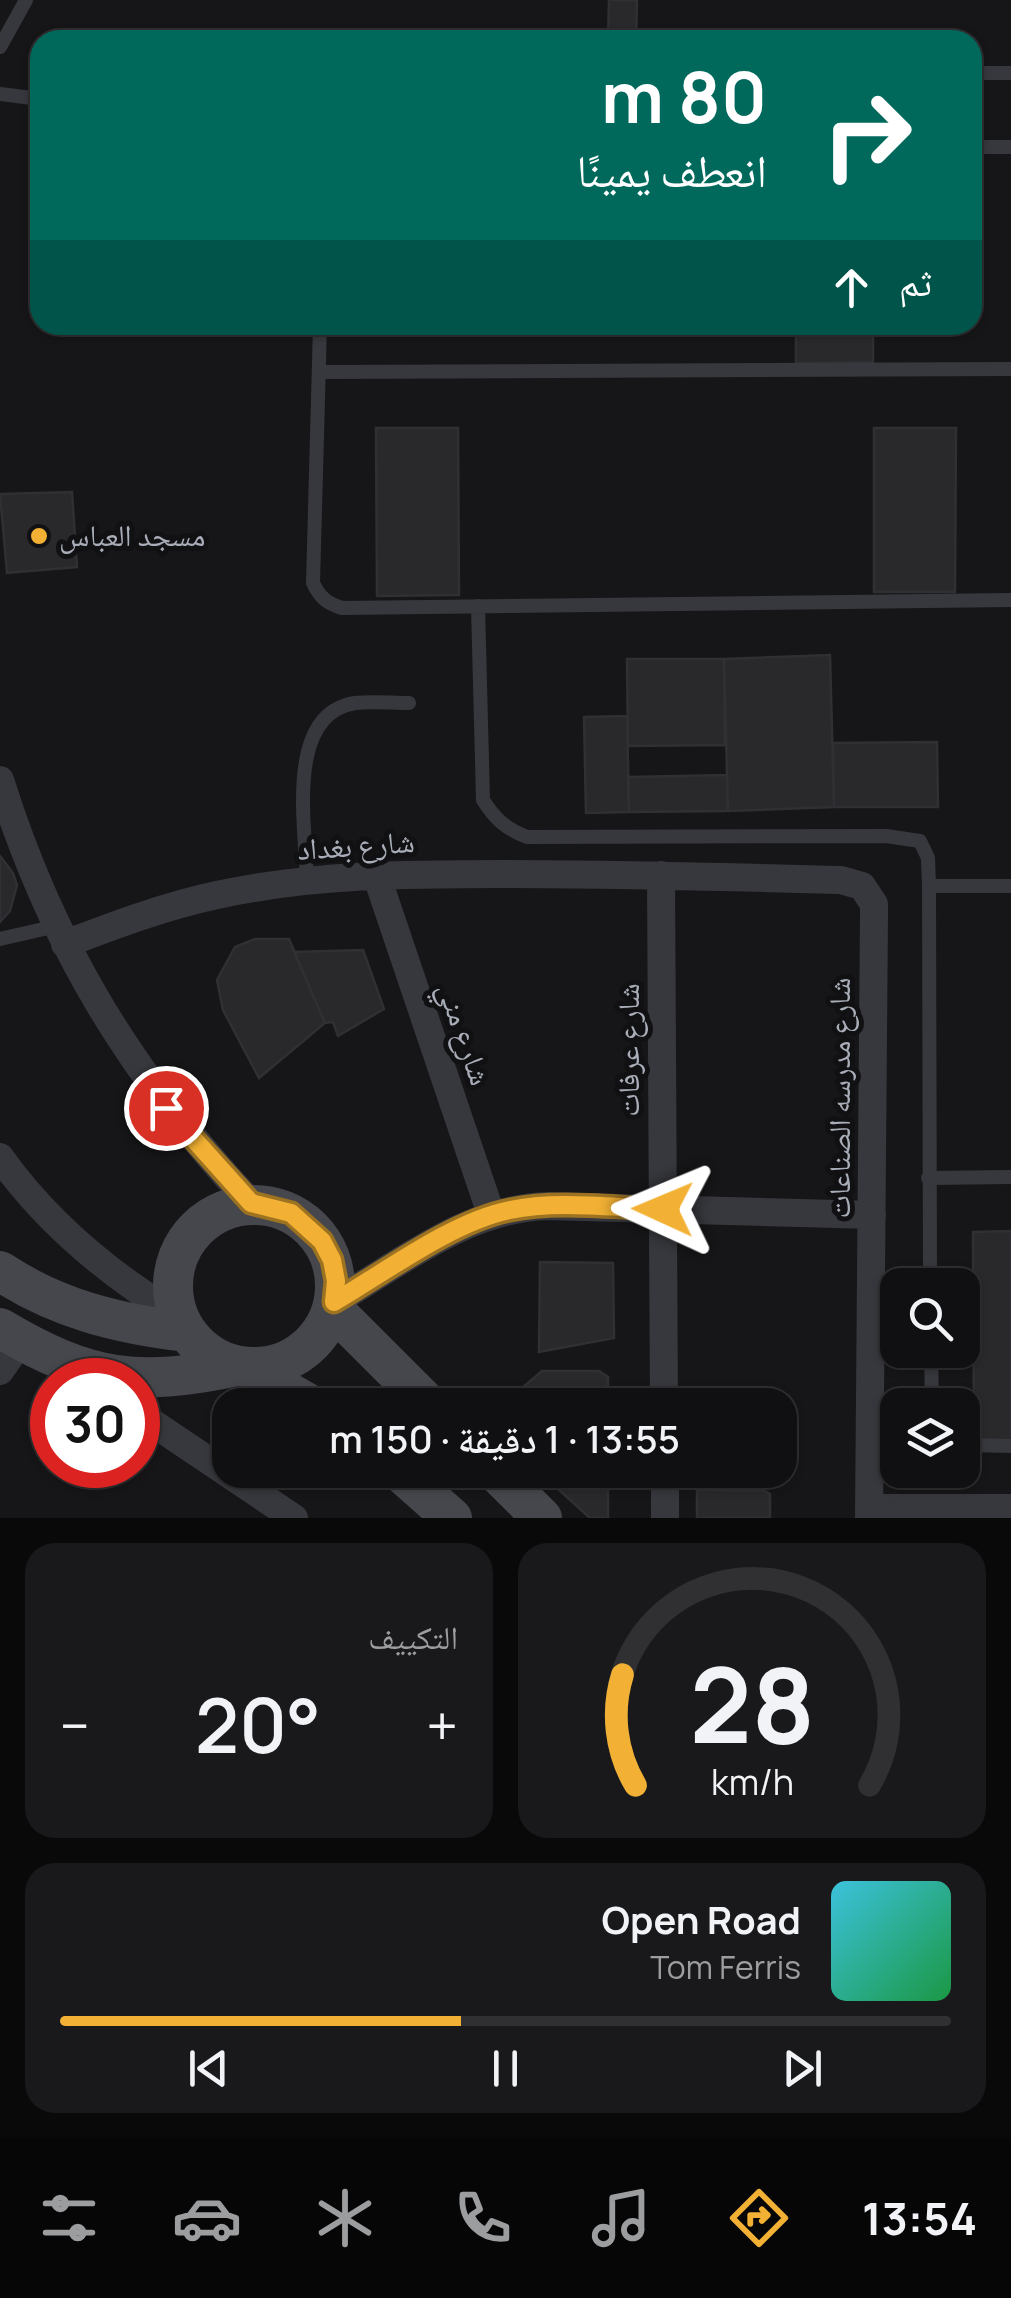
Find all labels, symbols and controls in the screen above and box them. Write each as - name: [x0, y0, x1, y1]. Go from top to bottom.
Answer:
- text: 80 m: [601, 48, 767, 144]
- icon: right: [802, 70, 932, 200]
- text: انعطف يمينًا: [576, 139, 767, 201]
- text: ثم: [899, 255, 932, 307]
- icon: ahead: [824, 260, 879, 315]
- place label: مسجد العباس: [59, 514, 205, 555]
- marker: مسجد العباس: [28, 525, 50, 547]
- street label: شارع بغداد: [296, 820, 416, 869]
- street label: شارع مني: [424, 977, 502, 1092]
- street label: شارع مدرسه الصناعات: [818, 978, 859, 1218]
- street label: شارع عرفات: [607, 983, 648, 1117]
- pin: [124, 1066, 209, 1151]
- icon: arrive: [139, 1081, 194, 1136]
- position arrow: [611, 1157, 715, 1261]
- map controls: [880, 1268, 980, 1488]
- button: search: [880, 1268, 980, 1368]
- speed limit sign: 30: [30, 1358, 160, 1488]
- button: layers: [880, 1388, 980, 1488]
- text: 13:55 · 1 دقيقة · 150 m: [329, 1412, 680, 1464]
- text: التكييف: [368, 1615, 458, 1659]
- text: 28: [689, 1632, 815, 1774]
- text: 20°: [195, 1673, 321, 1776]
- text: −: [60, 1687, 90, 1763]
- text: +: [426, 1687, 458, 1763]
- text: km/h: [710, 1757, 794, 1806]
- text: Open Road: [602, 1893, 801, 1945]
- text: Tom Ferris: [650, 1945, 801, 1989]
- icon: previous: [181, 2041, 236, 2096]
- icon: pause: [478, 2041, 533, 2096]
- icon: next: [775, 2041, 830, 2096]
- icon: filters: [34, 2183, 104, 2253]
- icon: car: [172, 2183, 242, 2253]
- icon: climate: [310, 2183, 380, 2253]
- icon: phone: [448, 2183, 518, 2253]
- icon: music: [586, 2183, 656, 2253]
- icon: directions: [724, 2183, 794, 2253]
- text: 13:54: [862, 2187, 977, 2249]

